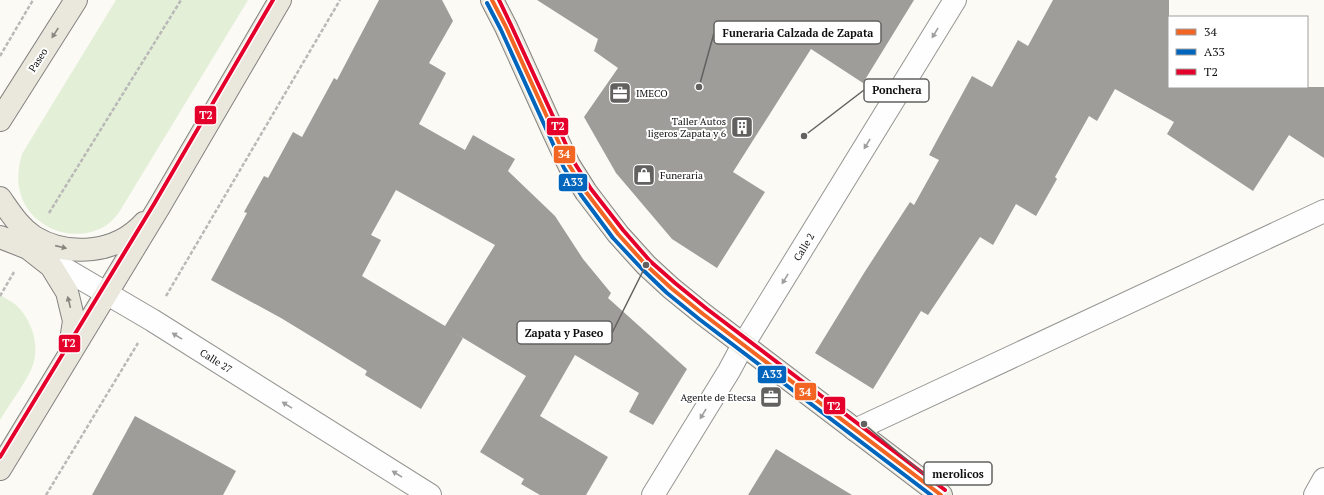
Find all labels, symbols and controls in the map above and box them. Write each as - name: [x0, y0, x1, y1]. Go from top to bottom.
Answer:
- legend: [1168, 16, 1308, 88]
- callout: Funeraria Calzada de Zapata: [714, 21, 881, 44]
- text: 34: [1204, 24, 1217, 39]
- text: Funeraria Calzada de Zapata: [723, 26, 873, 40]
- one-way arrow: [52, 27, 59, 39]
- one-way arrow: [931, 27, 938, 39]
- text: A33: [1204, 44, 1225, 59]
- street label: Paseo: [25, 45, 51, 74]
- text: T2: [1204, 64, 1218, 79]
- callout: Ponchera: [864, 79, 929, 102]
- office icon: IMECO: [607, 80, 633, 106]
- text: Ponchera: [872, 83, 922, 97]
- place label: IMECO: [636, 87, 668, 100]
- line badge: T2: [194, 105, 217, 125]
- text: T2: [199, 108, 213, 122]
- building icon: Taller Autos ligeros Zapata y 6: [729, 114, 755, 140]
- place label: Taller Autos ligeros Zapata y 6: [648, 115, 727, 140]
- line badge: T2: [546, 117, 569, 136]
- text: T2: [551, 119, 565, 133]
- one-way arrow: [863, 139, 871, 149]
- line badge: 34: [553, 145, 576, 164]
- text: 34: [558, 147, 571, 161]
- shop icon: Funeraria: [631, 162, 657, 188]
- place label: Funeraria: [660, 169, 703, 182]
- line badge: A33: [558, 173, 588, 192]
- text: A33: [563, 175, 583, 189]
- street label: Calle 2: [791, 231, 817, 263]
- one-way arrow: [55, 244, 67, 250]
- one-way arrow: [781, 273, 788, 285]
- one-way arrow: [66, 295, 72, 308]
- callout: Zapata y Paseo: [517, 321, 612, 344]
- text: Zapata y Paseo: [525, 326, 604, 340]
- one-way arrow: [172, 332, 182, 340]
- line badge: T2: [58, 334, 81, 353]
- text: T2: [62, 336, 76, 350]
- street label: Calle 27: [197, 346, 235, 376]
- line badge: A33: [757, 365, 787, 384]
- text: A33: [762, 367, 782, 381]
- line badge: 34: [794, 382, 817, 401]
- office icon: Agente de Etecsa: [758, 384, 784, 410]
- text: 34: [799, 385, 812, 399]
- place label: Agente de Etecsa: [681, 391, 756, 404]
- line badge: T2: [823, 396, 846, 415]
- text: T2: [827, 399, 841, 413]
- one-way arrow: [282, 401, 292, 409]
- one-way arrow: [699, 408, 706, 420]
- callout: merolicos: [924, 462, 992, 485]
- text: merolicos: [932, 467, 984, 481]
- one-way arrow: [391, 471, 403, 478]

